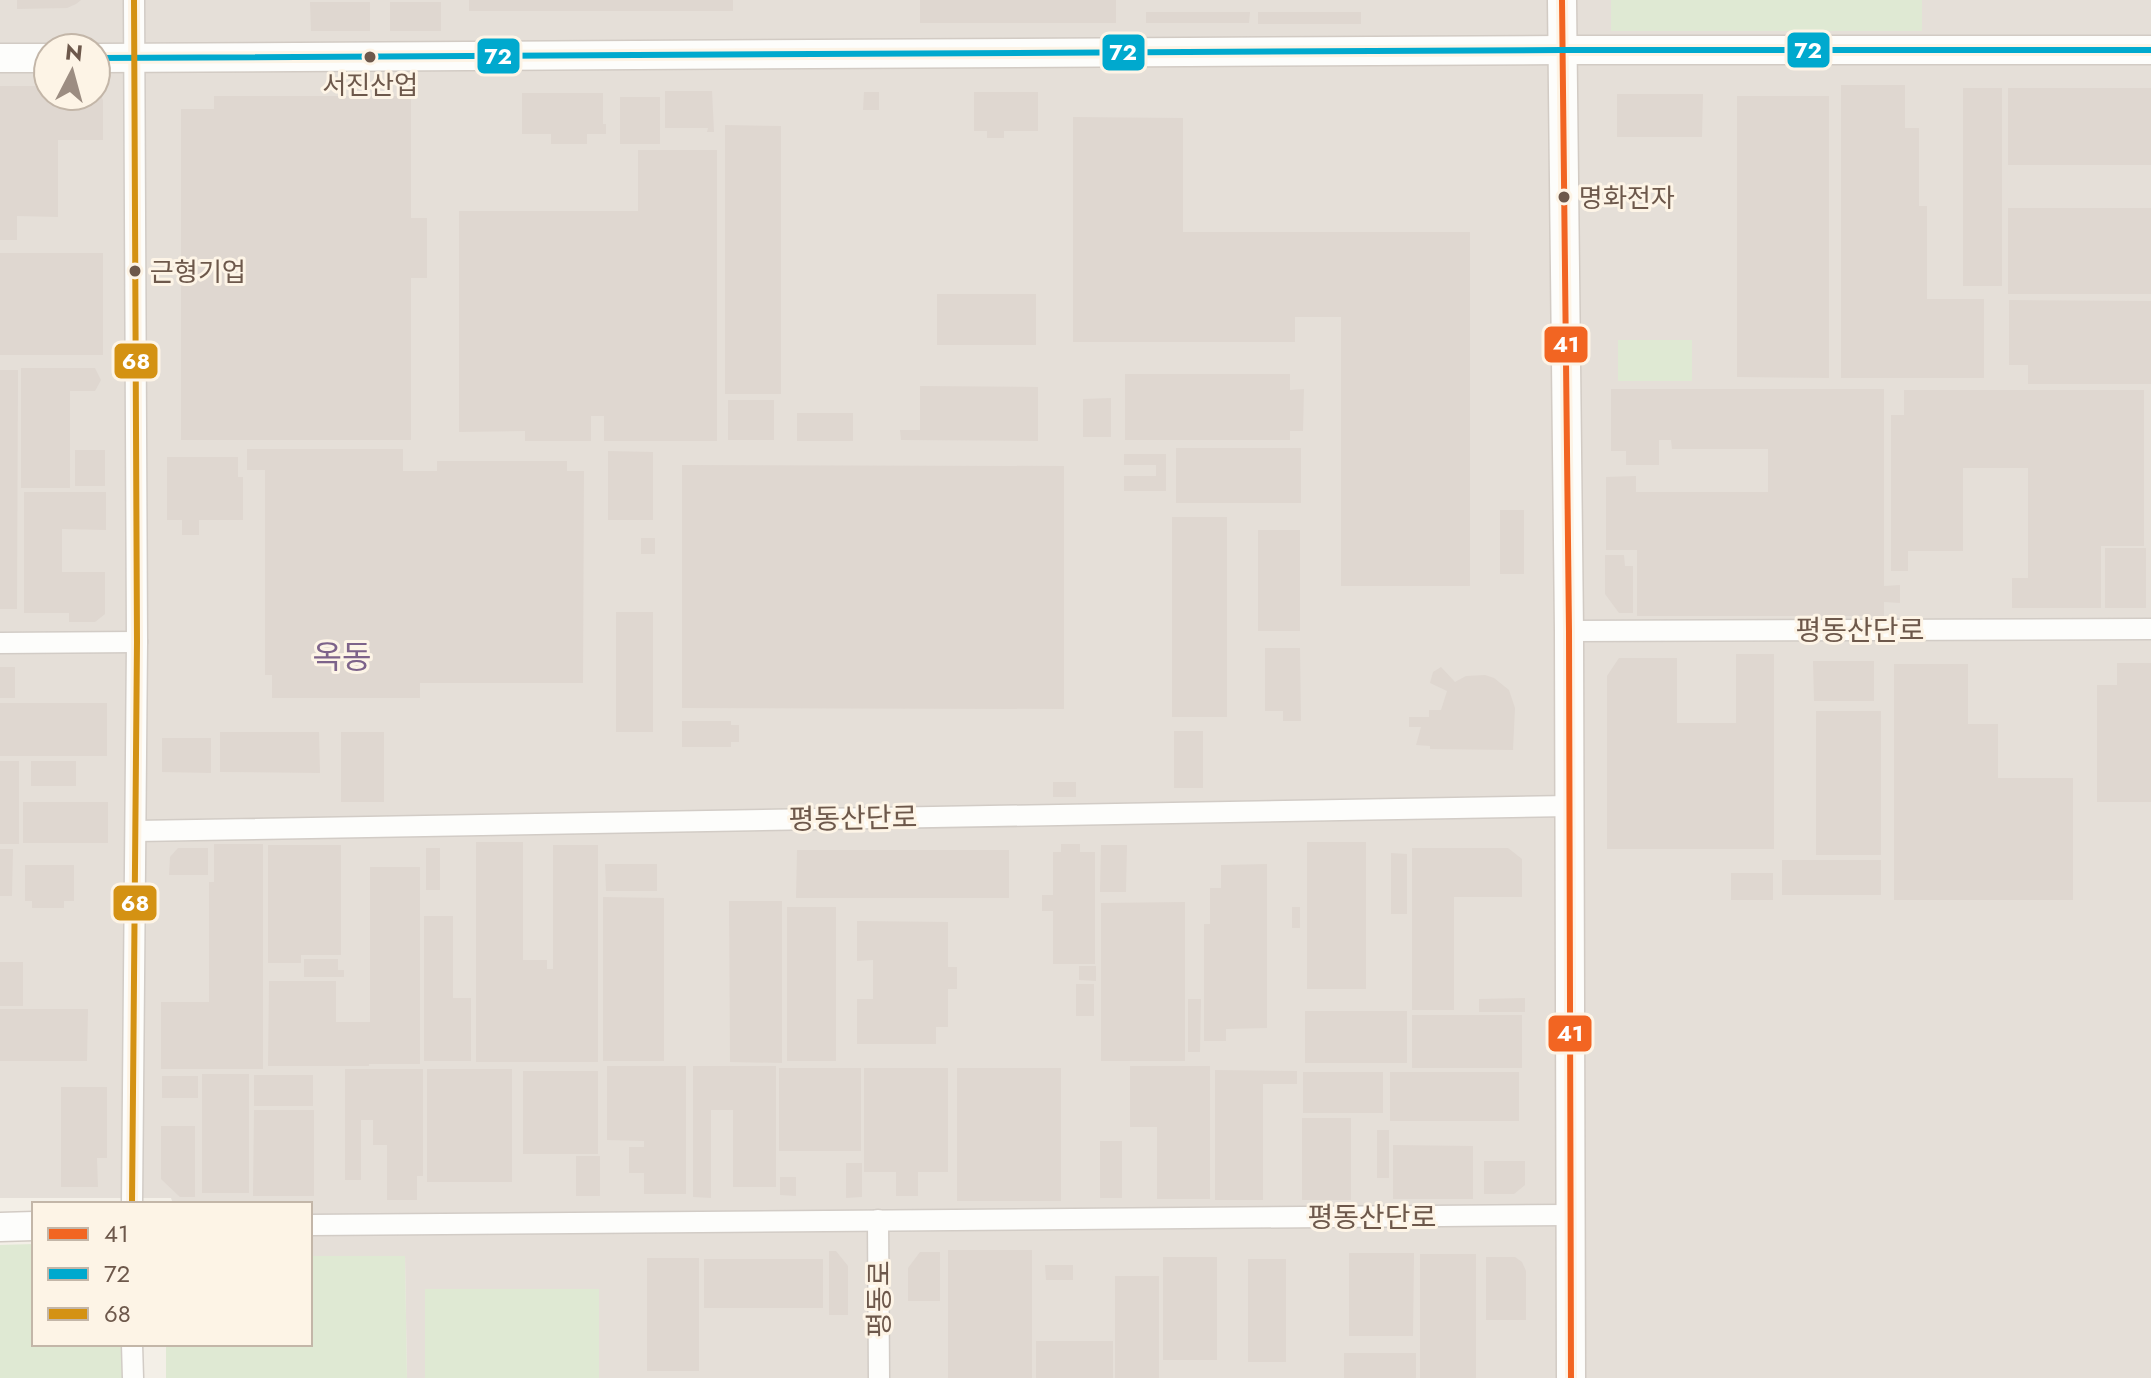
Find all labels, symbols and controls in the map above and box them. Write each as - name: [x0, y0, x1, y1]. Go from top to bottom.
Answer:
- line badge: 72: [1786, 31, 1831, 69]
- north arrow: [32, 32, 112, 112]
- line badge: 72: [1101, 33, 1146, 72]
- text: 72: [1794, 34, 1822, 66]
- text: N: [64, 35, 84, 69]
- text: 72: [1109, 36, 1137, 68]
- line badge: 72: [476, 37, 521, 75]
- text: 72: [484, 40, 512, 72]
- marker: 서진산업: [362, 49, 378, 65]
- place label: 서진산업: [322, 66, 418, 104]
- place label: 명화전자: [1579, 179, 1675, 217]
- marker: 명화전자: [1556, 189, 1572, 205]
- place label: 근형기업: [150, 253, 246, 291]
- marker: 근형기업: [127, 263, 143, 279]
- line badge: 41: [1543, 325, 1589, 364]
- text: 41: [1553, 328, 1579, 360]
- line badge: 68: [113, 342, 159, 380]
- text: 68: [122, 345, 150, 377]
- street label: 평동산단로: [1796, 610, 1924, 651]
- district label: 옥동: [313, 634, 371, 680]
- street label: 평동산단로: [788, 797, 918, 840]
- line badge: 68: [112, 884, 158, 922]
- text: 68: [121, 887, 149, 919]
- line badge: 41: [1547, 1014, 1593, 1053]
- text: 41: [1557, 1017, 1583, 1049]
- street label: 평동산단로: [1308, 1197, 1436, 1238]
- legend: [32, 1202, 312, 1346]
- text: 41: [104, 1216, 129, 1251]
- text: 72: [104, 1256, 130, 1291]
- street label: 평동로: [859, 1260, 900, 1338]
- text: 68: [104, 1296, 131, 1331]

